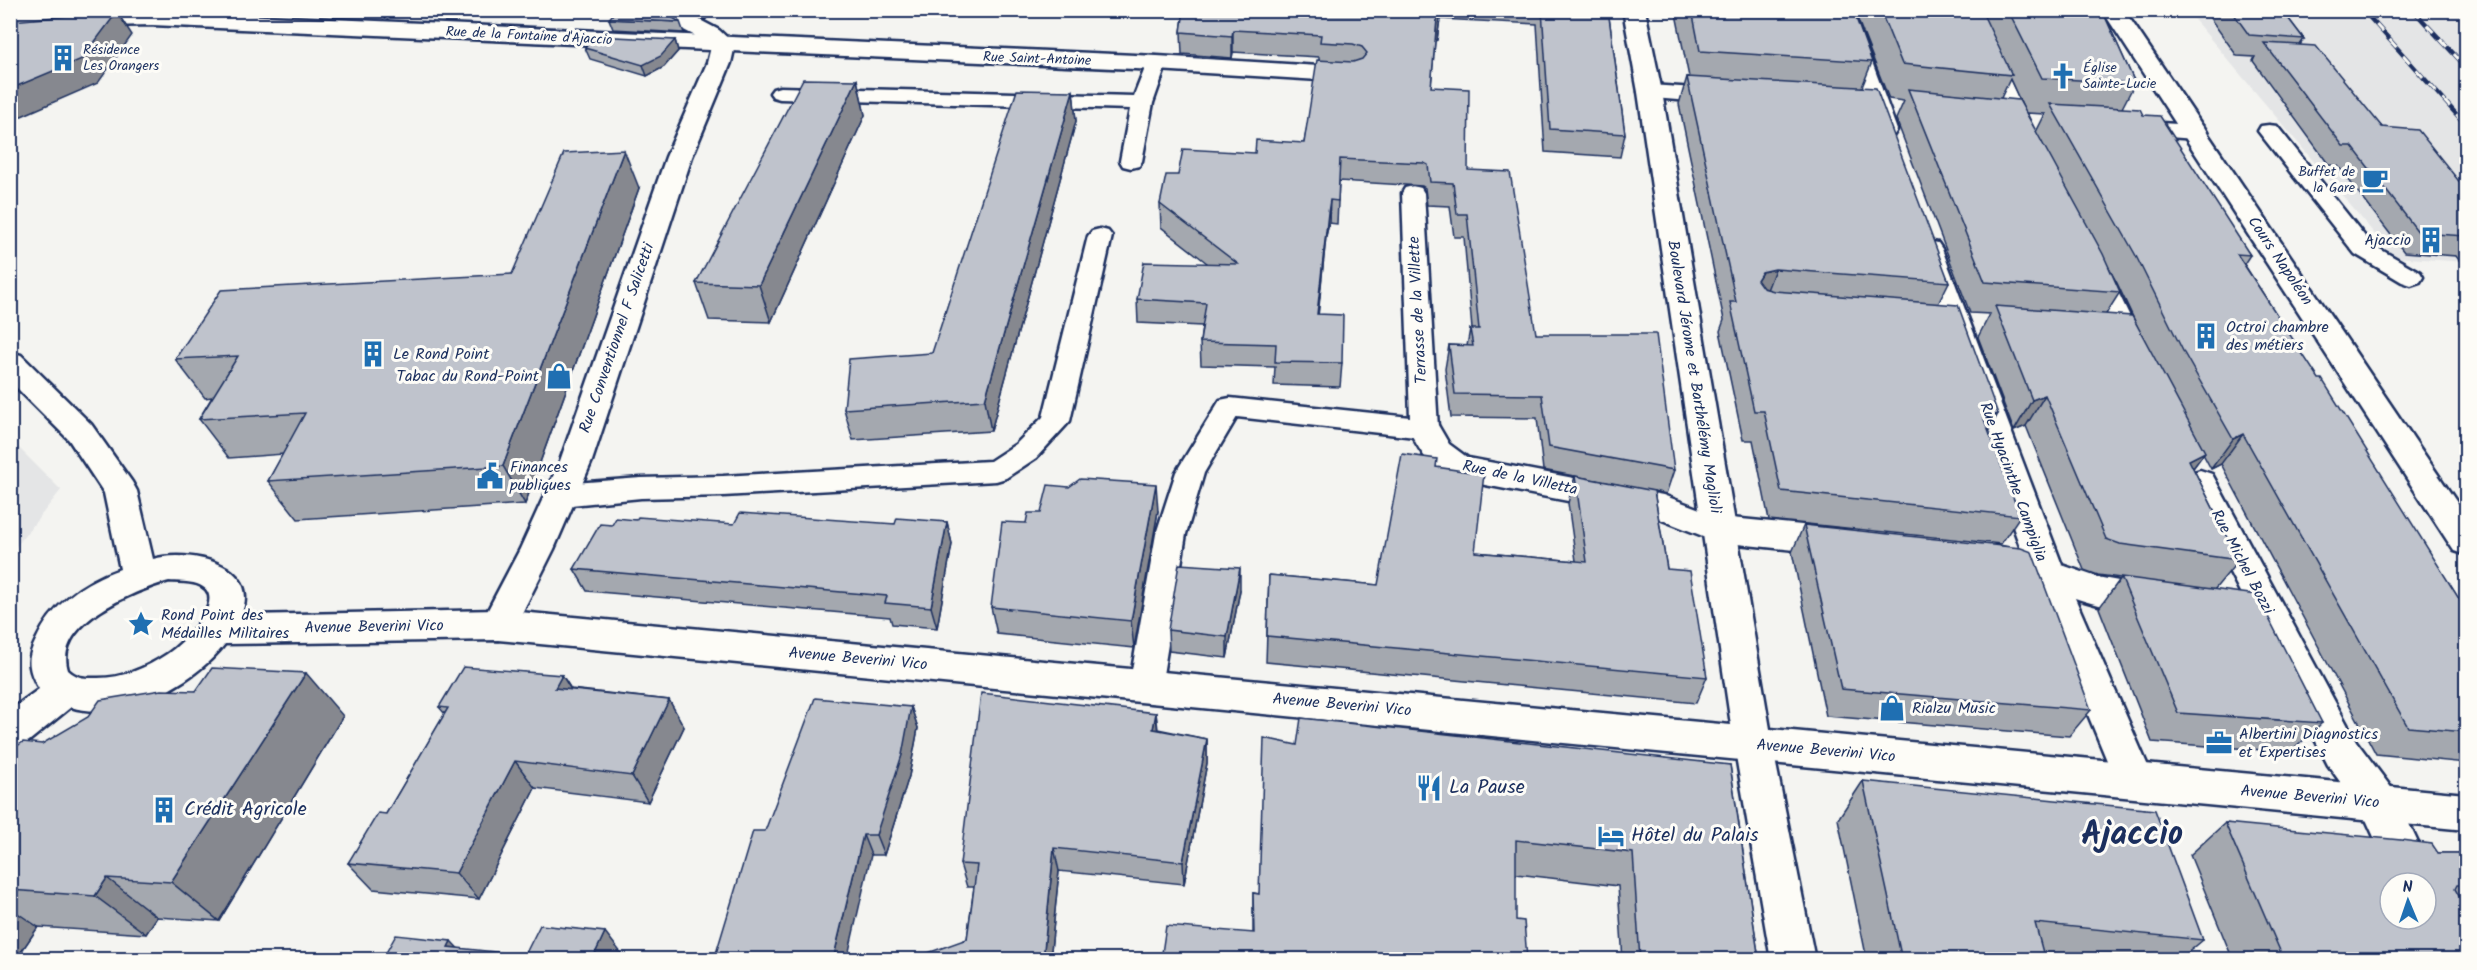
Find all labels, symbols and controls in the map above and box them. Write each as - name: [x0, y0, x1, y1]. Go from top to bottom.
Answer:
- street label: Rue de la Fontaine d'Ajaccio: [445, 21, 613, 51]
- place label: Résidence Les Orangers: [83, 39, 159, 77]
- building icon: Résidence Les Orangers: [48, 43, 78, 73]
- street label: Rue Saint-Antoine: [983, 46, 1092, 72]
- place label: Église Sainte-Lucie: [2083, 57, 2157, 95]
- church icon: Église Sainte-Lucie: [2048, 61, 2078, 91]
- place label: Buffet de la Gare: [2298, 161, 2356, 199]
- cafe icon: Buffet de la Gare: [2360, 165, 2390, 195]
- street label: Cours Napoléon: [2241, 211, 2319, 311]
- building icon: Ajaccio: [2416, 225, 2446, 255]
- place label: Ajaccio: [2364, 228, 2411, 253]
- street label: Terrasse de la Villette: [1402, 236, 1434, 384]
- street label: Rue Conventionnel F Salicetti: [573, 239, 662, 436]
- street label: Boulevard Jérome et Barthélémy Maglioli: [1660, 239, 1728, 517]
- place label: Octroi chambre des métiers: [2226, 315, 2329, 358]
- building icon: Octroi chambre des métiers: [2191, 321, 2221, 351]
- building icon: Le Rond Point: [358, 339, 388, 369]
- place label: Le Rond Point: [393, 342, 490, 367]
- shop icon: Tabac du Rond-Point: [544, 361, 574, 391]
- place label: Tabac du Rond-Point: [396, 364, 540, 389]
- street label: Rue Hyacinthe Campiglia: [1972, 399, 2054, 565]
- street label: Rue de la Villetta: [1460, 454, 1580, 502]
- place label: Finances publiques: [509, 455, 571, 498]
- public building icon: Finances publiques: [475, 461, 505, 491]
- street label: Rue Michel Bozzi: [2204, 505, 2281, 620]
- place label: Rond Point des Médailles Militaires: [161, 603, 289, 646]
- place icon: Rond Point des Médailles Militaires: [126, 609, 156, 639]
- street label: Avenue Beverini Vico: [304, 613, 444, 641]
- street label: Avenue Beverini Vico: [787, 640, 929, 678]
- street label: Avenue Beverini Vico: [1271, 686, 1413, 724]
- shop icon: Rialzu Music: [1877, 693, 1907, 723]
- place label: Rialzu Music: [1912, 696, 1996, 721]
- place label: Albertini Diagnostics et Expertises: [2239, 722, 2378, 765]
- office icon: Albertini Diagnostics et Expertises: [2204, 728, 2234, 758]
- street label: Avenue Beverini Vico: [1755, 732, 1897, 770]
- place label: La Pause: [1449, 772, 1525, 804]
- restaurant icon: La Pause: [1414, 773, 1444, 803]
- street label: Avenue Beverini Vico: [2239, 778, 2381, 816]
- place label: Crédit Agricole: [184, 794, 307, 826]
- building icon: Crédit Agricole: [149, 795, 179, 825]
- district label: Ajaccio: [2081, 809, 2183, 862]
- place label: Hôtel du Palais: [1631, 820, 1759, 852]
- hotel icon: Hôtel du Palais: [1596, 821, 1626, 851]
- north arrow: [2378, 871, 2438, 931]
- text: N: [2402, 875, 2413, 900]

